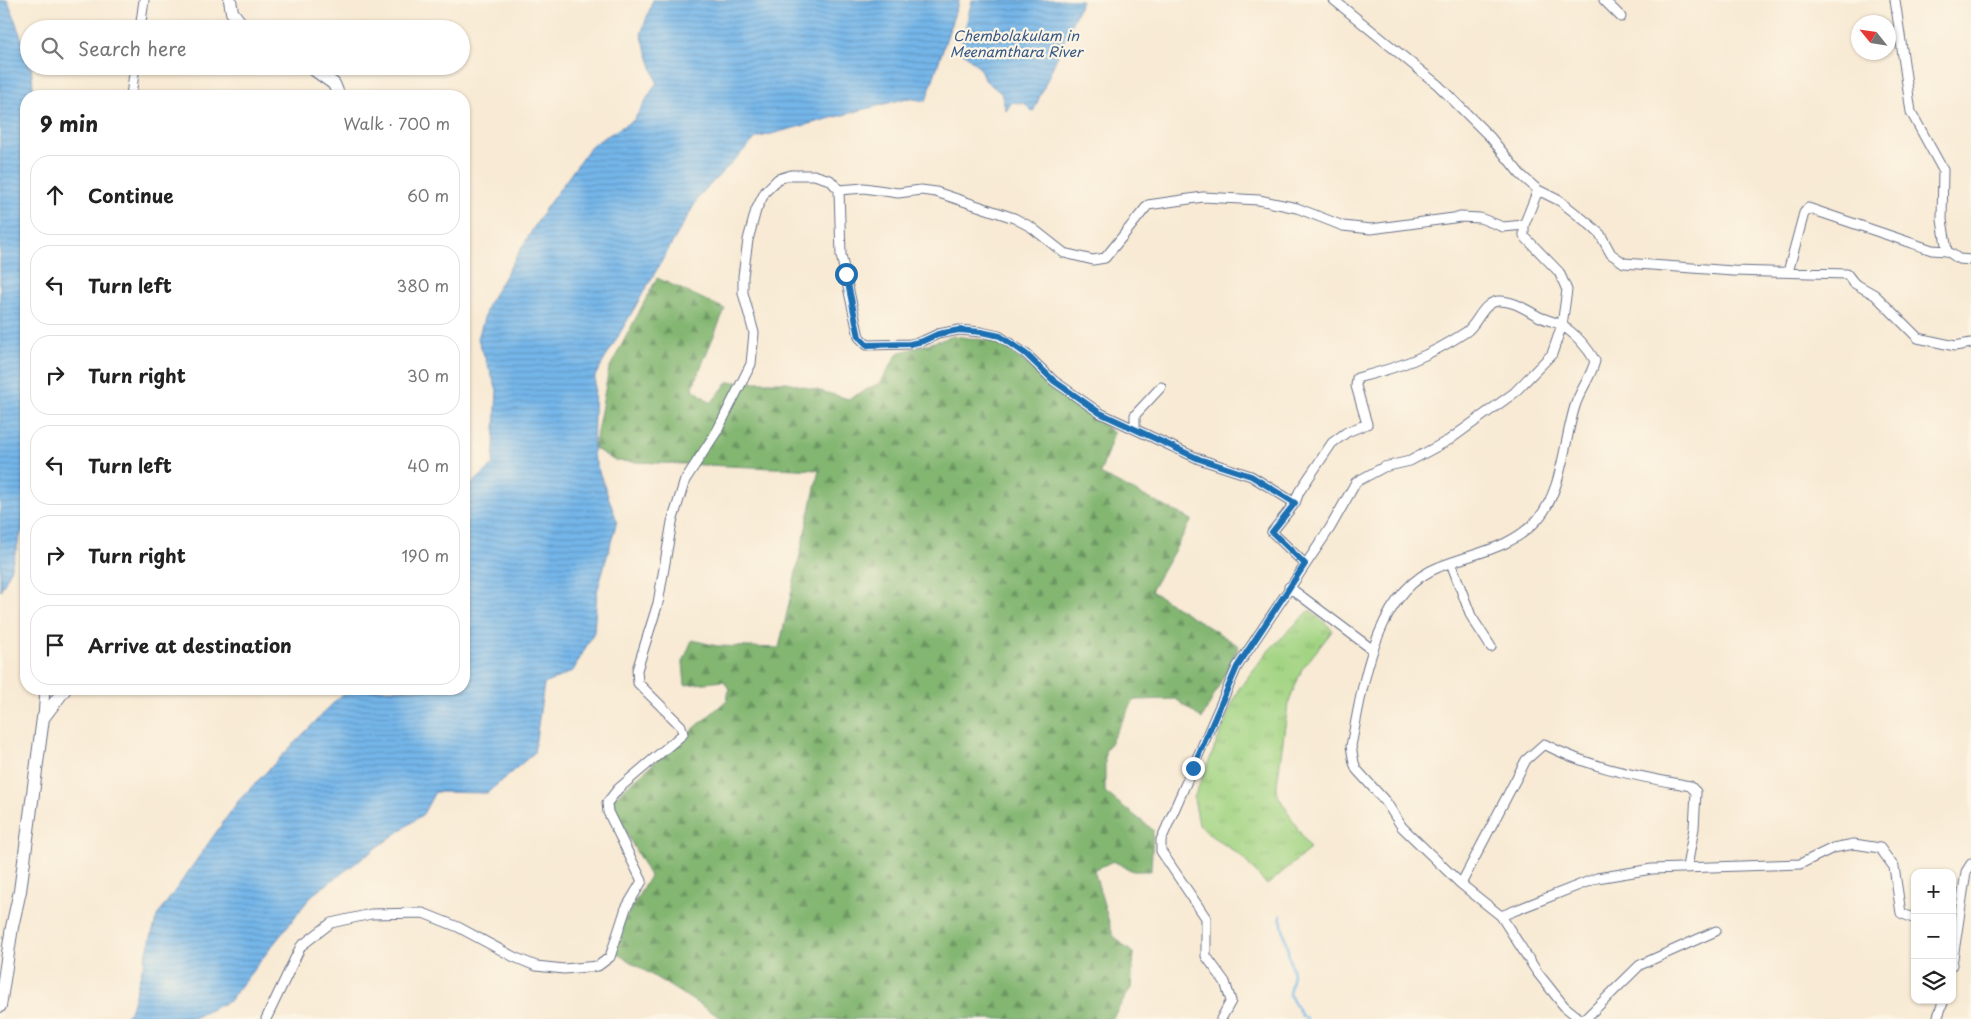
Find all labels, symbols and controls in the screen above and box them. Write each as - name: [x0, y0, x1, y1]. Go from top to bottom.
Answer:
- north arrow: [1851, 15, 1896, 60]
- search box: [20, 20, 470, 75]
- water label: Chembolakulam in Meenamthara River: [950, 25, 1084, 62]
- icon: search: [38, 34, 66, 62]
- text: Search here: [78, 34, 187, 62]
- text: 9 min: [40, 107, 98, 139]
- text: Walk · 700 m: [343, 111, 450, 135]
- icon: ahead: [41, 181, 69, 209]
- text: Continue: [88, 181, 174, 209]
- text: 60 m: [407, 183, 449, 207]
- route start: [835, 263, 858, 286]
- icon: left: [41, 271, 69, 299]
- text: Turn left: [88, 271, 172, 299]
- text: 380 m: [397, 273, 449, 297]
- icon: right: [41, 361, 69, 389]
- text: Turn right: [88, 361, 186, 389]
- text: 30 m: [407, 363, 449, 387]
- icon: left: [41, 451, 69, 479]
- text: Turn left: [88, 451, 172, 479]
- text: 40 m: [407, 453, 449, 477]
- icon: right: [41, 541, 69, 569]
- text: Turn right: [88, 541, 186, 569]
- text: 190 m: [401, 543, 449, 567]
- icon: arrive: [41, 631, 69, 659]
- text: Arrive at destination: [88, 631, 292, 659]
- route end: [1182, 757, 1205, 780]
- map controls: [1911, 869, 1956, 1004]
- button: +: [1911, 869, 1956, 914]
- button: −: [1911, 914, 1956, 959]
- button: layers: [1911, 959, 1956, 1004]

